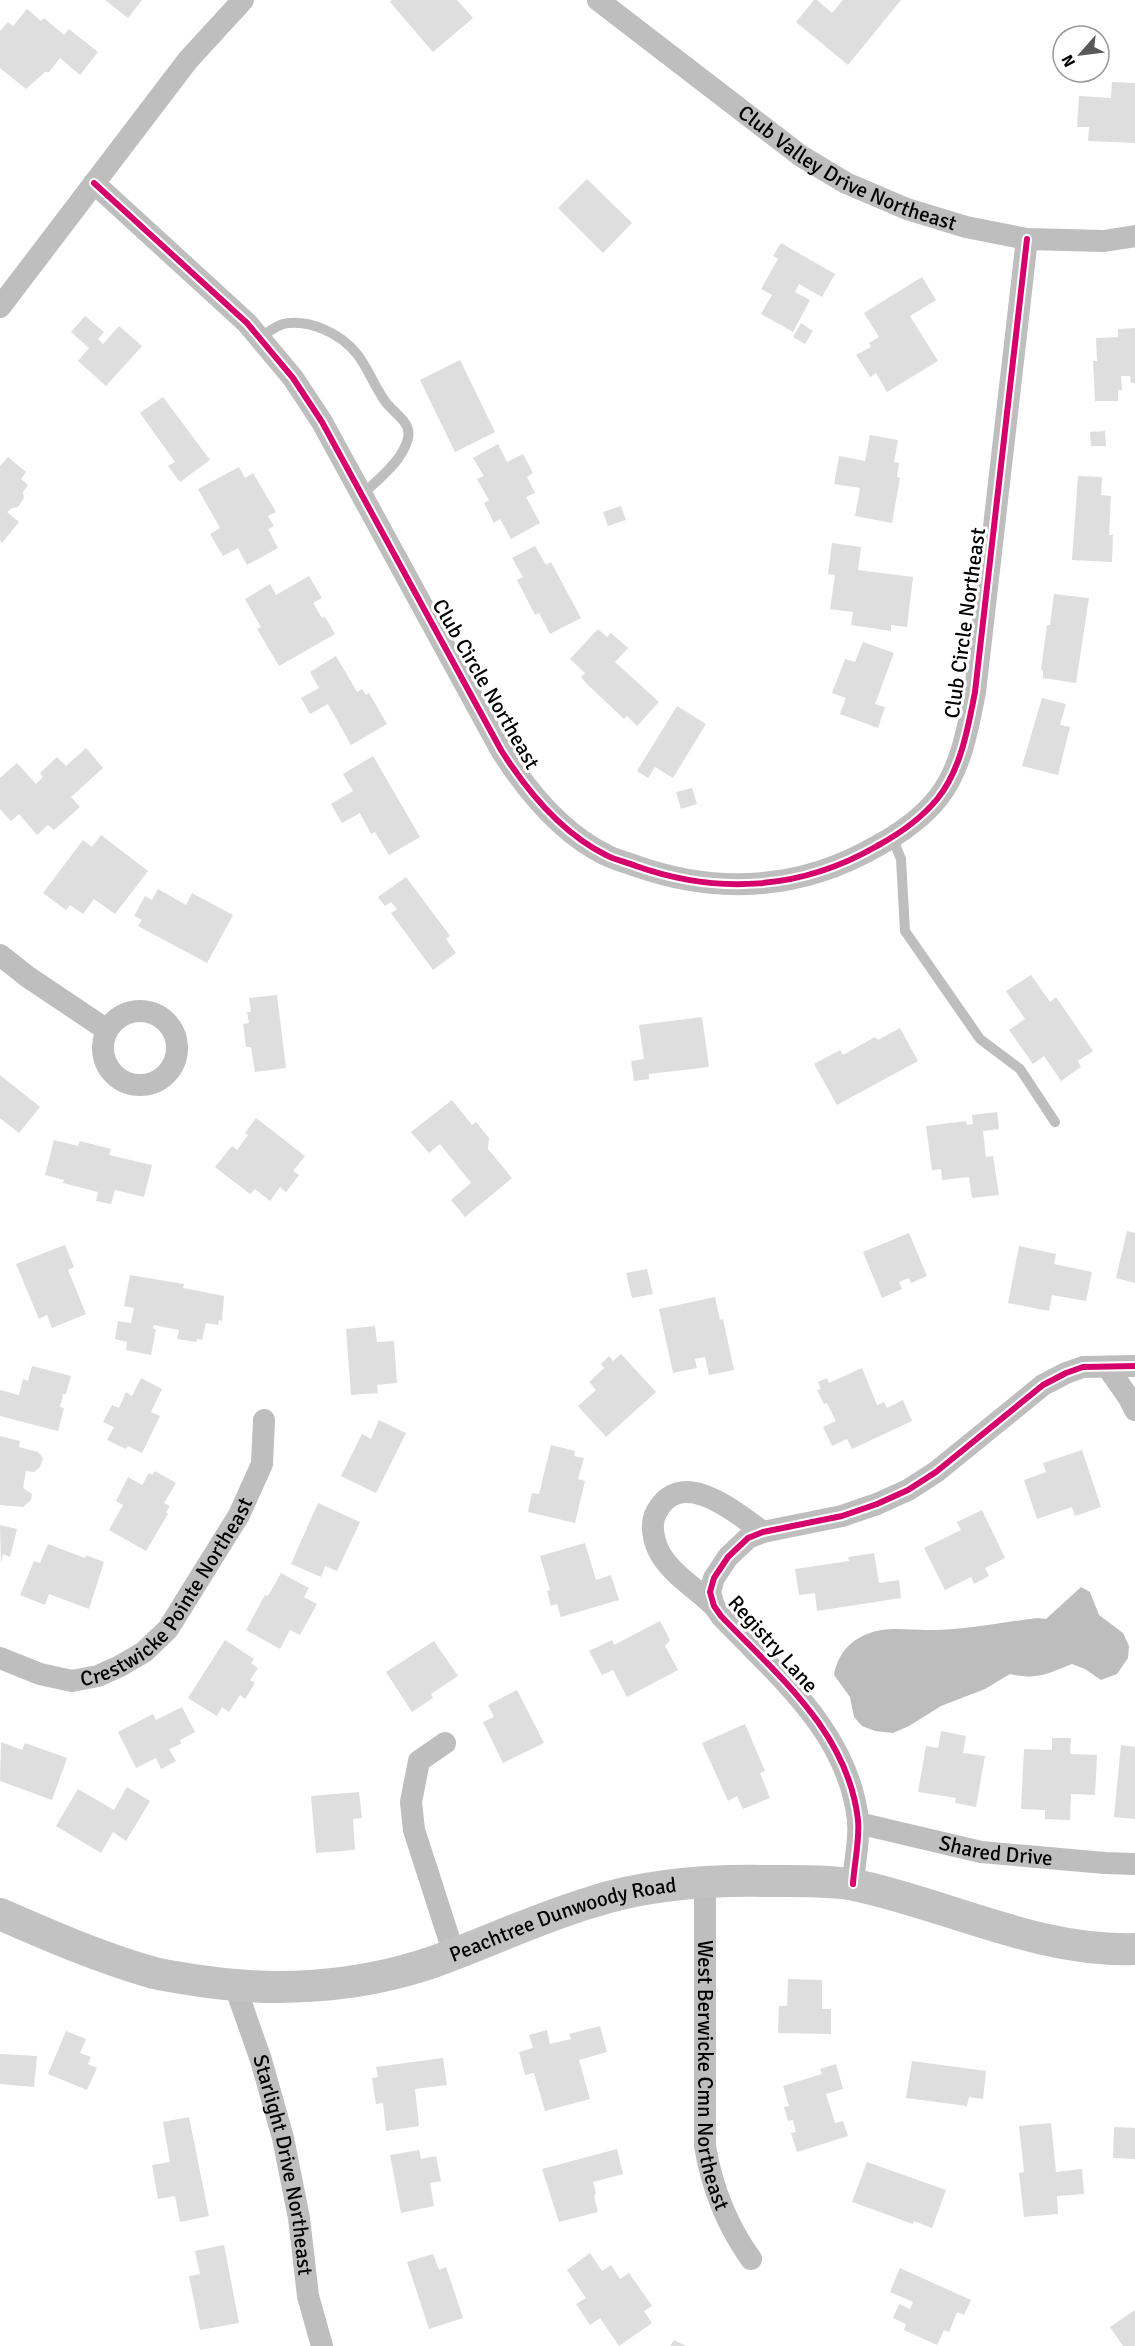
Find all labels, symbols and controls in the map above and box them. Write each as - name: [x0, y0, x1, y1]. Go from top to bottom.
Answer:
- north arrow: [1051, 24, 1111, 84]
- text: N: [1057, 51, 1080, 70]
- street label: Club Valley Drive Northeast: [733, 99, 960, 236]
- street label: Club Circle Northeast: [939, 526, 991, 720]
- street label: Club Circle Northeast: [427, 594, 545, 774]
- street label: Crestwicke Pointe Northeast: [78, 1493, 258, 1692]
- street label: Registry Lane: [722, 1590, 824, 1698]
- street label: Shared Drive: [937, 1830, 1054, 1871]
- street label: Peachtree Dunwoody Road: [446, 1872, 678, 1968]
- street label: West Berwicke Cmn Northeast: [692, 1940, 735, 2214]
- street label: Starlight Drive Northeast: [247, 2052, 319, 2277]

